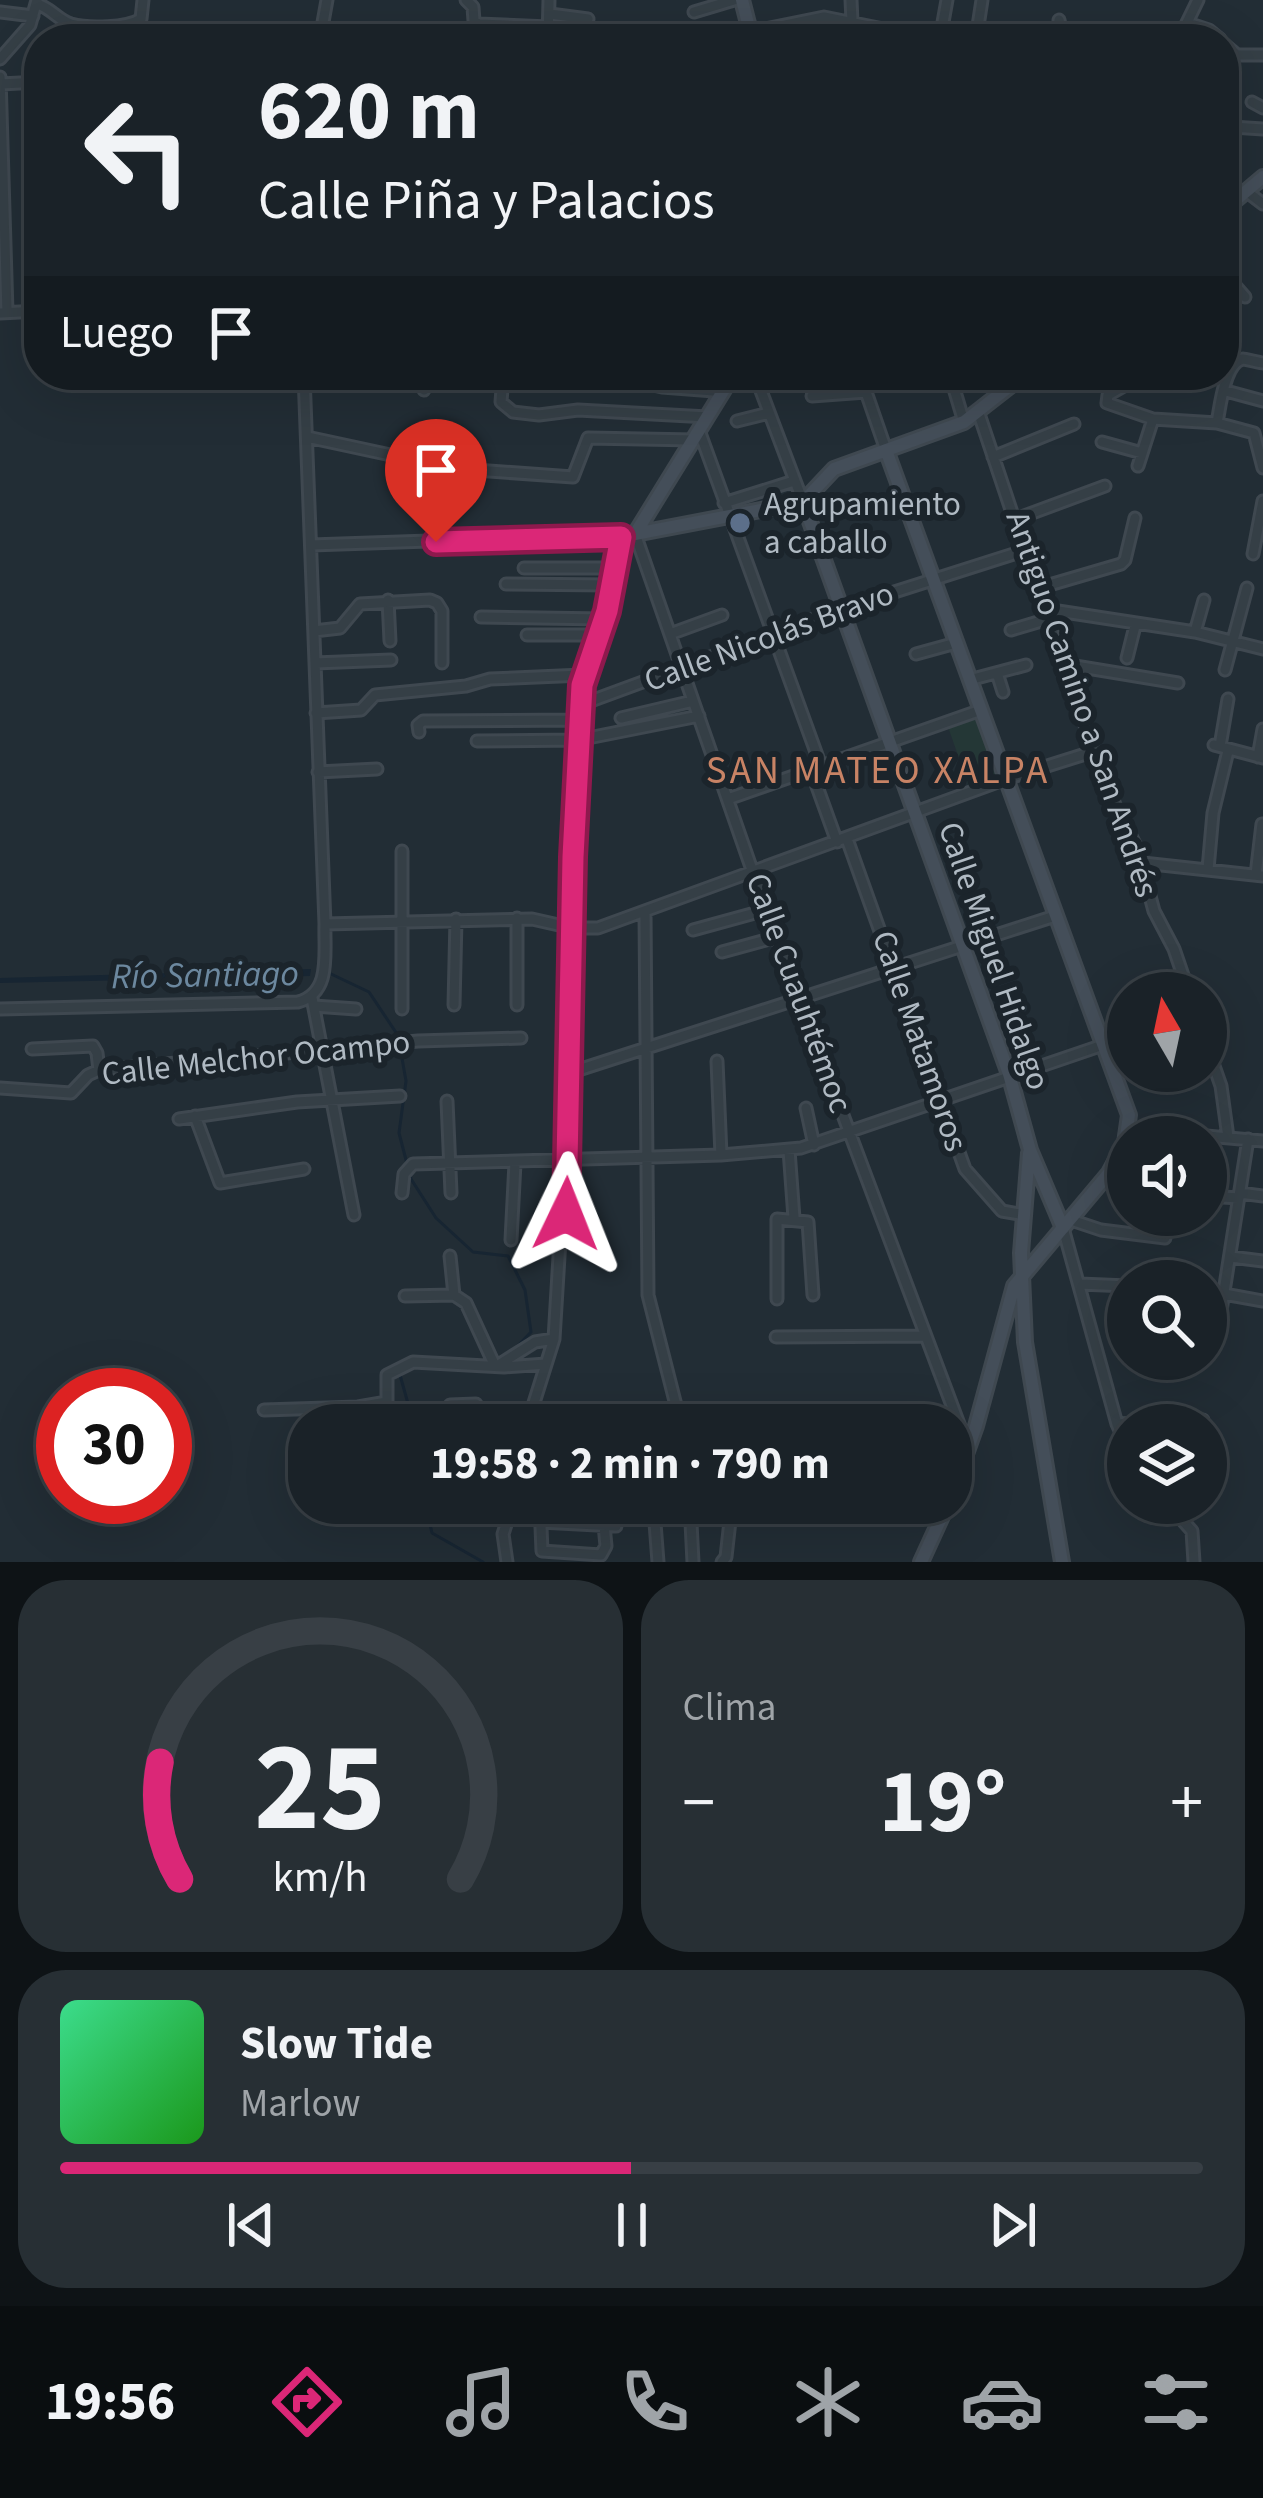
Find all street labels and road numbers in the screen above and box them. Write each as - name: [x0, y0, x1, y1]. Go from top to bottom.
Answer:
- street label: Antiguo Camino a San Andrés: [994, 505, 1170, 903]
- street label: Calle Nicolás Bravo: [638, 570, 900, 704]
- street label: Calle Miguel Hidalgo: [926, 816, 1062, 1096]
- street label: Calle Cuauhtémoc: [734, 867, 864, 1119]
- street label: Calle Matamoros: [860, 924, 980, 1158]
- street label: Calle Melchor Ocampo: [99, 1018, 413, 1098]

